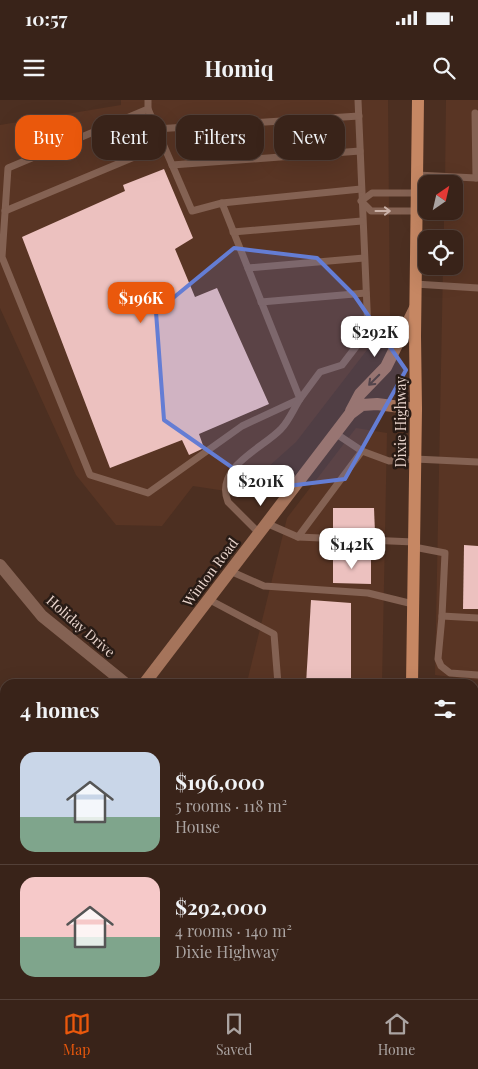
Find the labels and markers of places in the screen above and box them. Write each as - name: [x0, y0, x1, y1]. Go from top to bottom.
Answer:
- pin: $196K: [106, 282, 176, 324]
- pin: $292K: [340, 316, 410, 358]
- pin: $201K: [226, 464, 296, 507]
- pin: $142K: [317, 528, 387, 570]

